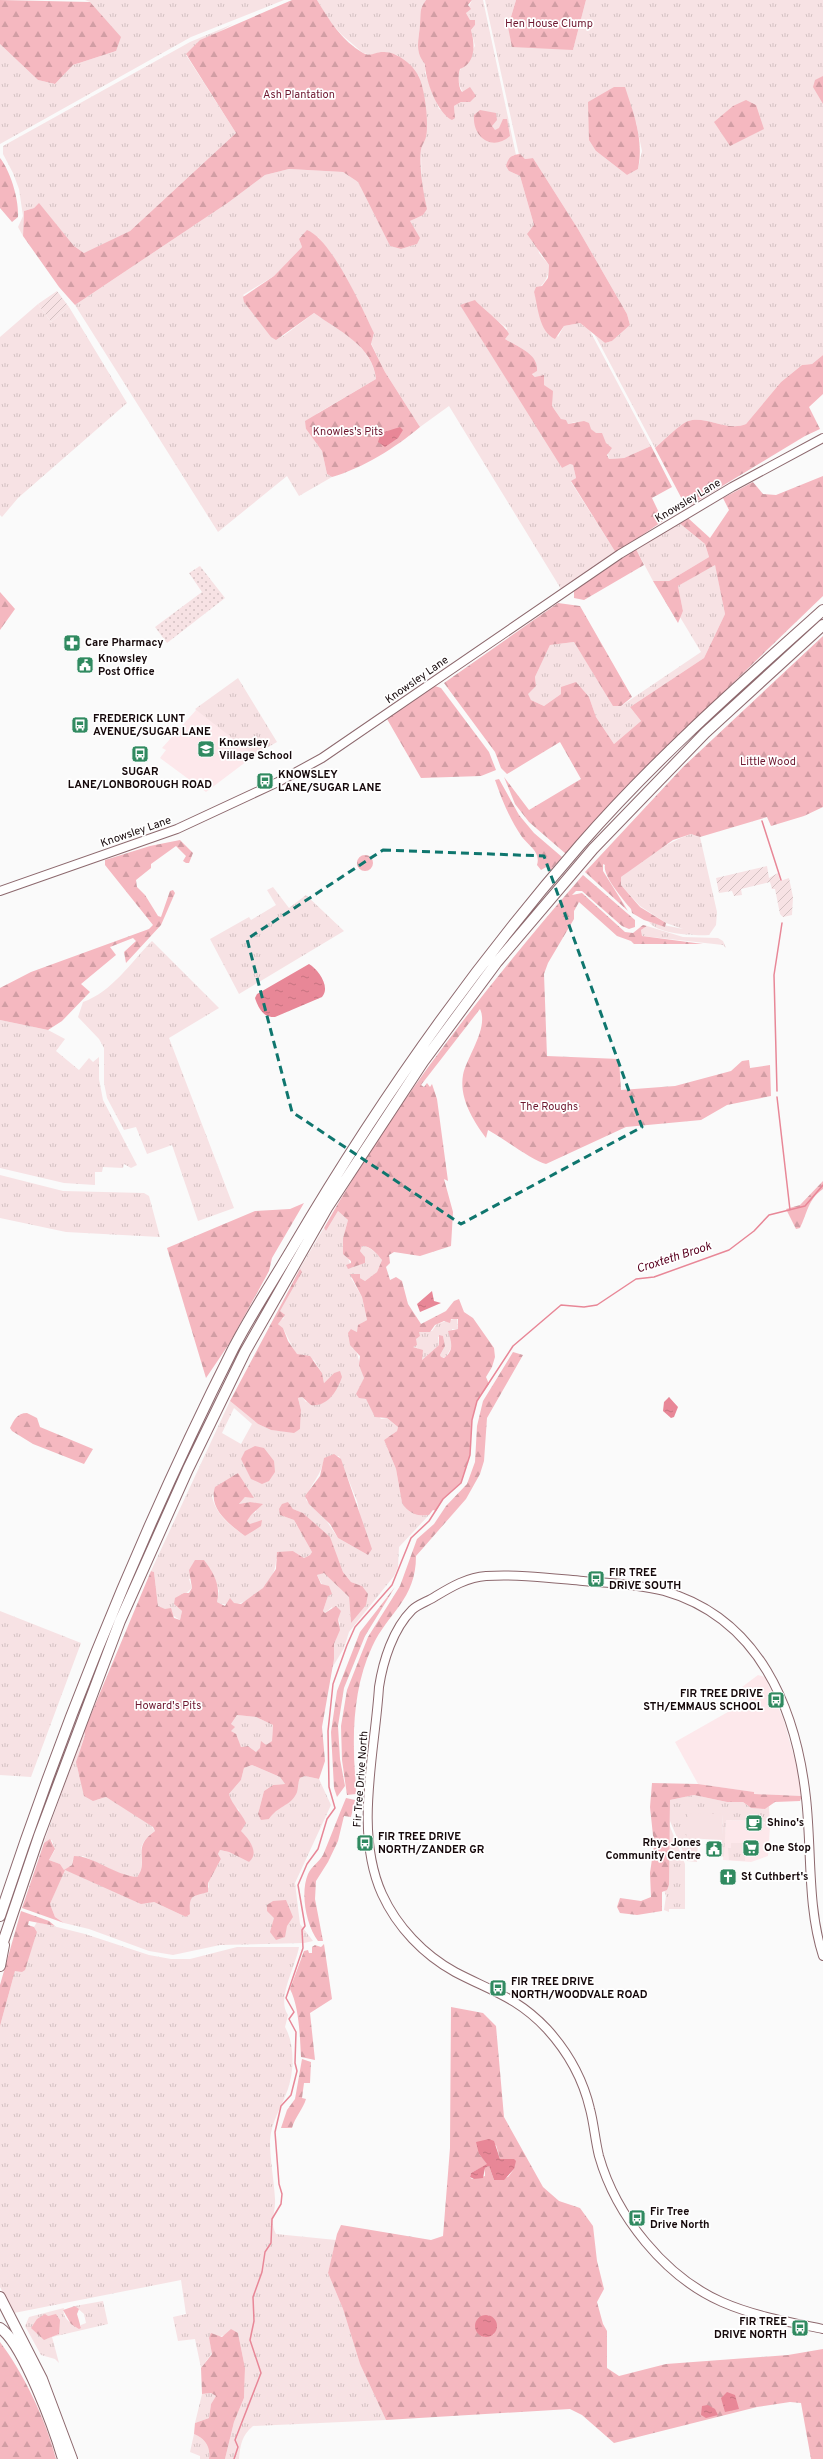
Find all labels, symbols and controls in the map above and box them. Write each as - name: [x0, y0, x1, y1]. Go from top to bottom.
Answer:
- park label: Hen House Clump: [505, 17, 593, 31]
- park label: Ash Plantation: [263, 88, 335, 102]
- park label: Knowles's Pits: [313, 425, 383, 439]
- street label: Knowsley Lane: [653, 476, 723, 526]
- pharmacy icon: Care Pharmacy: [62, 633, 82, 653]
- place label: Care Pharmacy: [85, 636, 164, 650]
- place label: Knowsley Post Office: [98, 652, 155, 679]
- street label: Knowsley Lane: [383, 653, 451, 707]
- public building icon: Knowsley Post Office: [75, 655, 95, 675]
- place label: FREDERICK LUNT AVENUE/SUGAR LANE: [93, 712, 211, 739]
- bus stop icon: FREDERICK LUNT AVENUE/SUGAR LANE: [70, 715, 90, 735]
- place label: Knowsley Village School: [219, 736, 292, 763]
- school or university icon: Knowsley Village School: [196, 739, 216, 759]
- bus stop icon: SUGAR LANE/LONBOROUGH ROAD: [130, 744, 150, 764]
- park label: Little Wood: [740, 755, 796, 769]
- place label: SUGAR LANE/LONBOROUGH ROAD: [68, 765, 212, 792]
- place label: KNOWSLEY LANE/SUGAR LANE: [278, 768, 381, 795]
- bus stop icon: KNOWSLEY LANE/SUGAR LANE: [255, 771, 275, 791]
- street label: Knowsley Lane: [99, 813, 173, 851]
- park label: The Roughs: [520, 1100, 578, 1114]
- water label: Croxteth Brook: [635, 1238, 714, 1278]
- place label: FIR TREE DRIVE SOUTH: [609, 1566, 681, 1593]
- bus stop icon: FIR TREE DRIVE SOUTH: [586, 1569, 606, 1589]
- place label: FIR TREE DRIVE STH/EMMAUS SCHOOL: [643, 1687, 764, 1714]
- bus stop icon: FIR TREE DRIVE STH/EMMAUS SCHOOL: [766, 1690, 786, 1710]
- park label: Howard's Pits: [135, 1699, 201, 1713]
- street label: Fir Tree Drive North: [351, 1730, 371, 1828]
- cafe icon: Shino's: [744, 1813, 764, 1833]
- place label: Shino's: [767, 1816, 804, 1830]
- place label: FIR TREE DRIVE NORTH/ZANDER GR: [378, 1830, 484, 1857]
- bus stop icon: FIR TREE DRIVE NORTH/ZANDER GR: [355, 1833, 375, 1853]
- place label: Rhys Jones Community Centre: [605, 1836, 701, 1863]
- supermarket icon: One Stop: [741, 1838, 761, 1858]
- public building icon: Rhys Jones Community Centre: [704, 1839, 724, 1859]
- place label: One Stop: [764, 1841, 811, 1855]
- church icon: St Cuthbert's: [718, 1867, 738, 1887]
- place label: St Cuthbert's: [741, 1870, 809, 1884]
- place label: FIR TREE DRIVE NORTH/WOODVALE ROAD: [511, 1975, 648, 2002]
- bus stop icon: FIR TREE DRIVE NORTH/WOODVALE ROAD: [488, 1978, 508, 1998]
- place label: Fir Tree Drive North: [650, 2205, 710, 2232]
- bus stop icon: Fir Tree Drive North: [627, 2208, 647, 2228]
- place label: FIR TREE DRIVE NORTH: [714, 2315, 787, 2342]
- bus stop icon: FIR TREE DRIVE NORTH: [790, 2318, 810, 2338]

